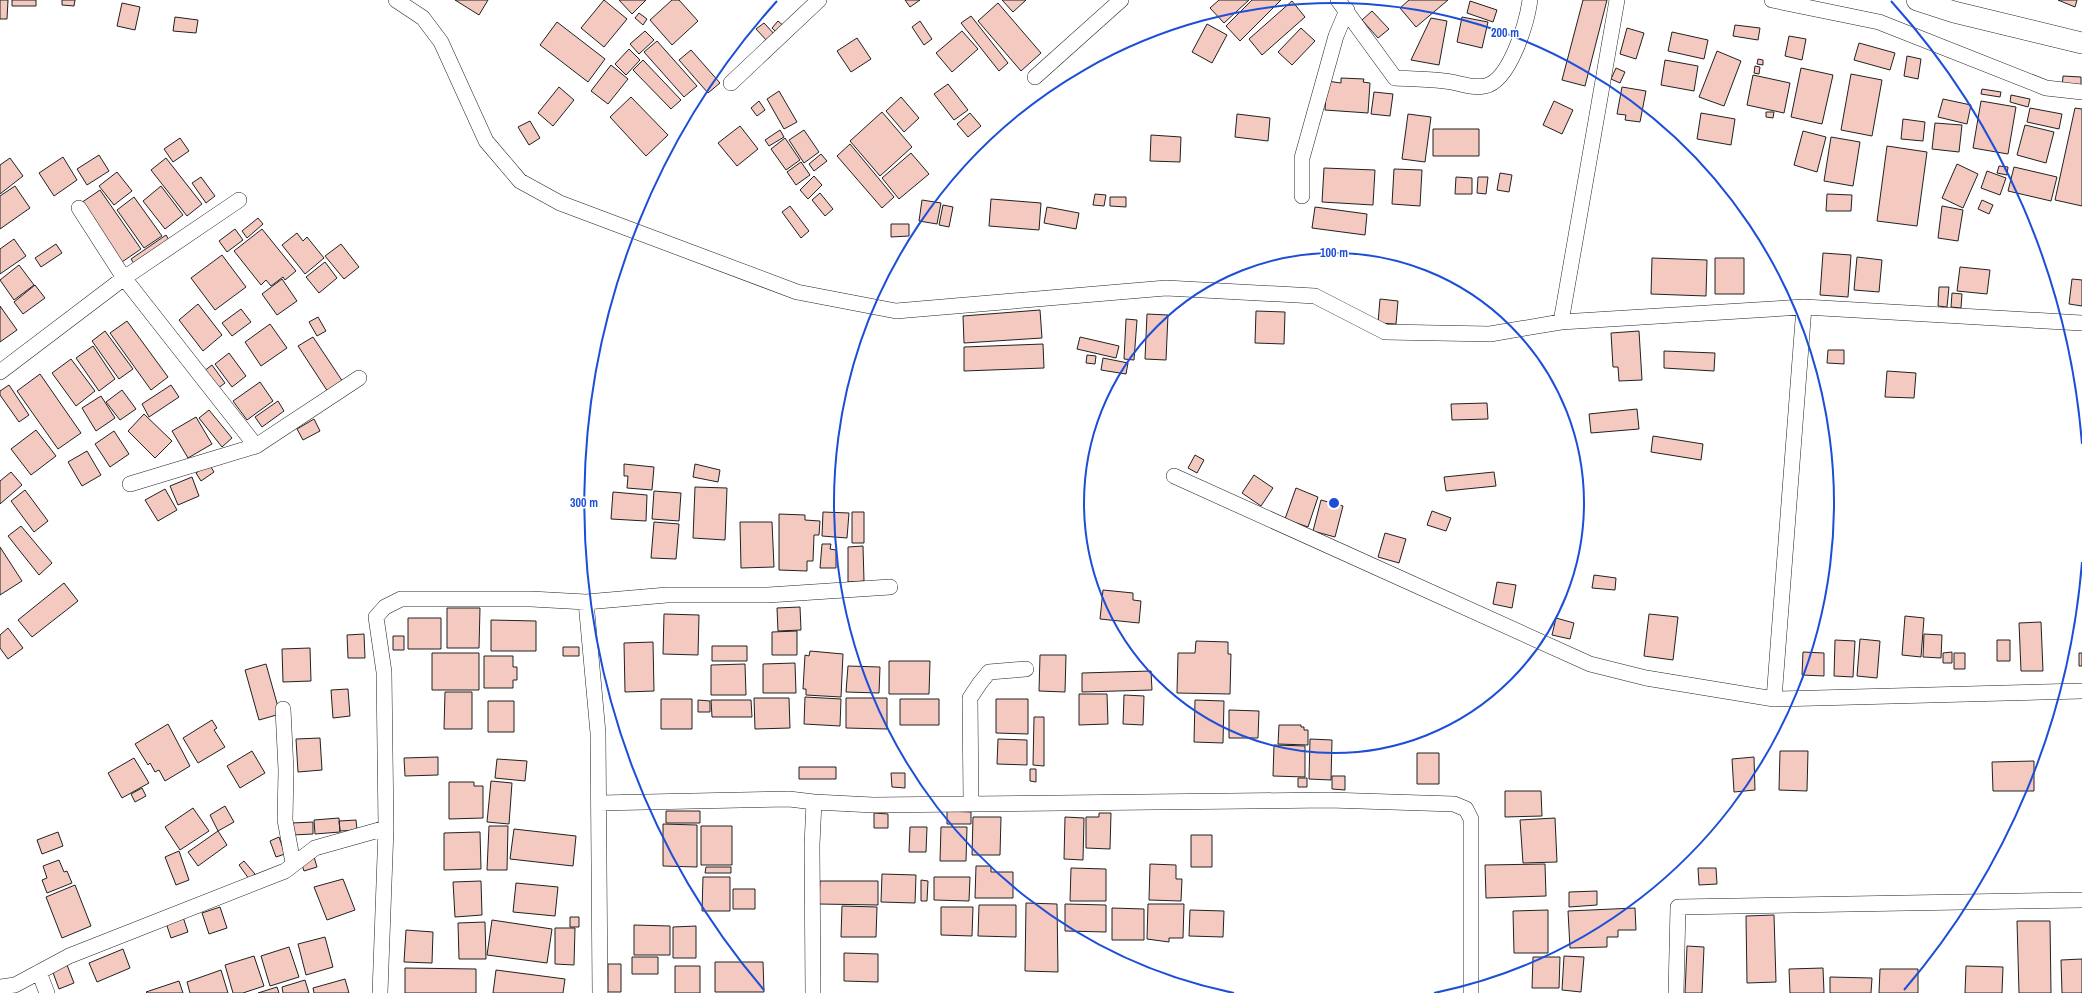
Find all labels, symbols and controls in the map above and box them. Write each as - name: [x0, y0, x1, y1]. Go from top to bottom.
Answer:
- text: 200 m: [1491, 25, 1519, 41]
- text: 100 m: [1320, 245, 1348, 261]
- text: 300 m: [570, 495, 598, 511]
- centre of rings: [1327, 496, 1341, 510]

